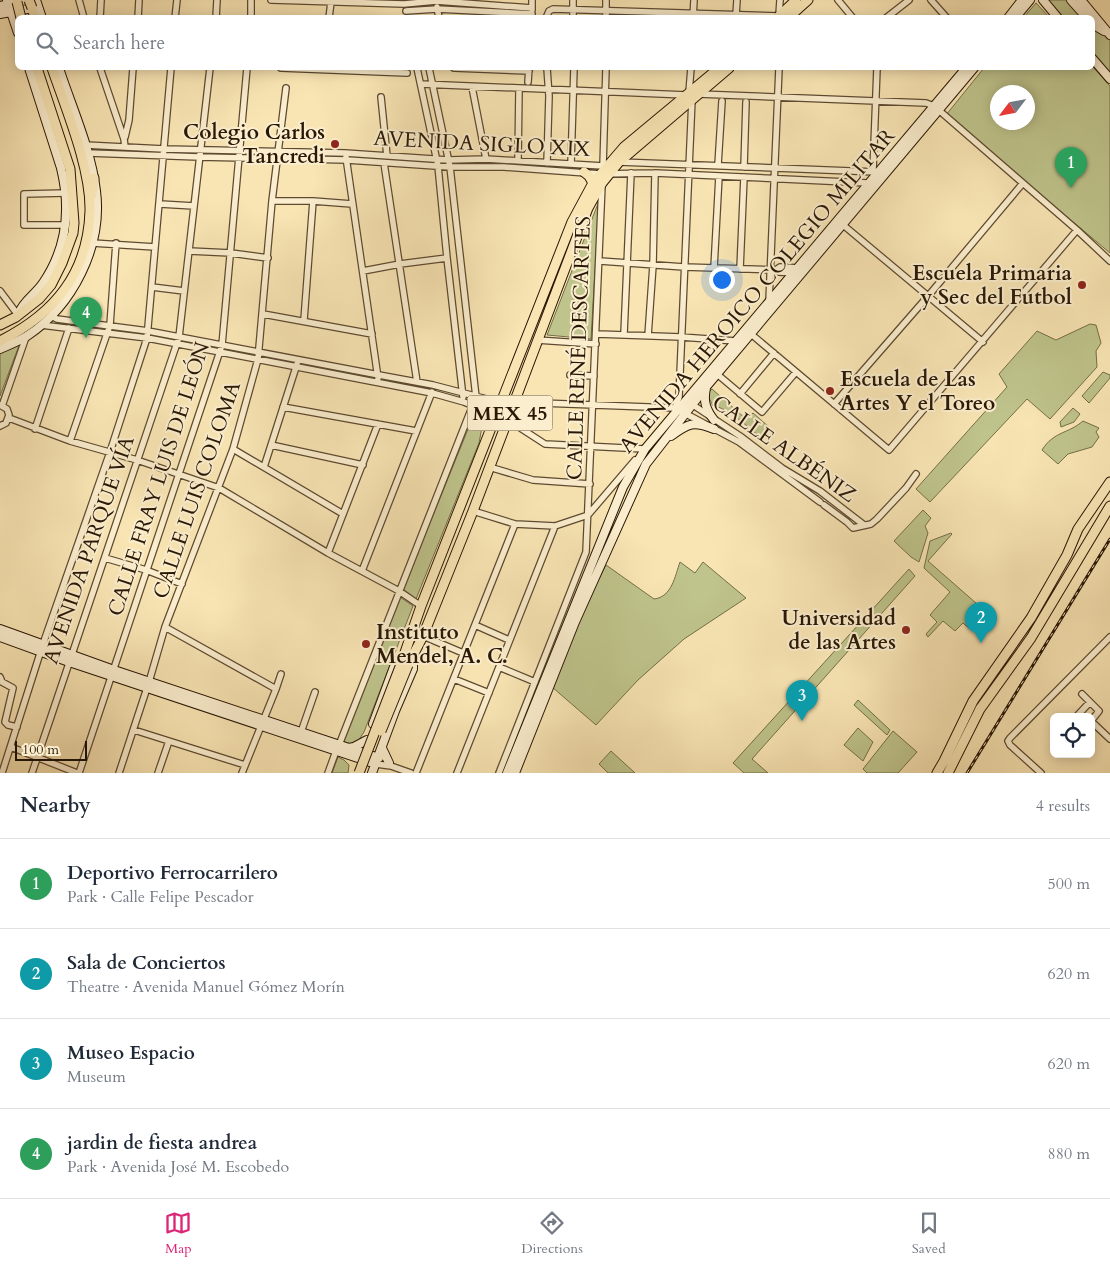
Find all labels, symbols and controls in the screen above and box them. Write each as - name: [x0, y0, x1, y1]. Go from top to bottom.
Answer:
- search box: [15, 15, 1095, 70]
- icon: search: [33, 29, 61, 57]
- text: Search here: [73, 30, 165, 56]
- north arrow: [990, 85, 1035, 130]
- place label: Colegio Carlos Tancredi: [183, 118, 325, 171]
- street label: AVENIDA HEROICO COLEGIO MILITAR: [612, 122, 902, 459]
- street label: AVENIDA SIGLO XIX: [373, 124, 592, 164]
- marker: Colegio Carlos Tancredi: [329, 138, 341, 150]
- pin: 1: [1055, 147, 1087, 188]
- street label: CALLE RENÉ DESCARTES: [560, 216, 598, 480]
- place label: Escuela Primaria y Sec del Futbol: [912, 259, 1073, 312]
- your location: [709, 267, 735, 293]
- marker: Escuela Primaria y Sec del Futbol: [1076, 279, 1088, 291]
- pin: 4: [70, 297, 102, 338]
- street label: CALLE FRAY LUIS DE LEÓN: [100, 338, 217, 620]
- place label: Escuela de Las Artes Y el Toreo: [840, 365, 995, 418]
- street label: CALLE LUIS COLOMA: [146, 377, 248, 602]
- marker: Escuela de Las Artes Y el Toreo: [824, 385, 836, 397]
- street label: CALLE ALBÉNIZ: [706, 388, 862, 510]
- road number: MEX 45: [468, 396, 552, 430]
- street label: AVENIDA PARQUE VÍA: [36, 432, 142, 668]
- pin: 2: [965, 602, 997, 643]
- place label: Universidad de las Artes: [782, 604, 896, 657]
- place label: Instituto Mendel, A. C.: [376, 618, 508, 671]
- marker: Universidad de las Artes: [900, 624, 912, 636]
- marker: Instituto Mendel, A. C.: [360, 638, 372, 650]
- pin: 3: [786, 680, 818, 721]
- map controls: [1050, 713, 1095, 758]
- button: locate: [1050, 713, 1095, 758]
- scale bar: [15, 738, 88, 761]
- text: 100 m: [22, 740, 59, 759]
- text: Nearby: [20, 791, 91, 820]
- text: 4 results: [1036, 795, 1090, 817]
- text: Deportivo Ferrocarrilero: [67, 860, 278, 886]
- text: 1: [32, 873, 40, 895]
- text: 500 m: [1048, 873, 1090, 895]
- text: Park · Calle Felipe Pescador: [67, 886, 254, 908]
- text: Sala de Conciertos: [67, 950, 225, 976]
- text: 2: [32, 963, 40, 985]
- text: 620 m: [1048, 963, 1090, 985]
- text: Theatre · Avenida Manuel Gómez Morín: [67, 976, 345, 998]
- text: Museo Espacio: [67, 1040, 195, 1066]
- text: 3: [32, 1053, 40, 1075]
- text: 620 m: [1048, 1053, 1090, 1075]
- text: Museum: [67, 1066, 126, 1088]
- text: jardin de fiesta andrea: [67, 1130, 257, 1156]
- text: 4: [32, 1143, 40, 1165]
- text: 880 m: [1048, 1143, 1090, 1165]
- text: Park · Avenida José M. Escobedo: [67, 1156, 289, 1178]
- tab: Map: [164, 1209, 192, 1258]
- tab: Directions: [521, 1209, 583, 1258]
- tab: Saved: [912, 1209, 946, 1258]

